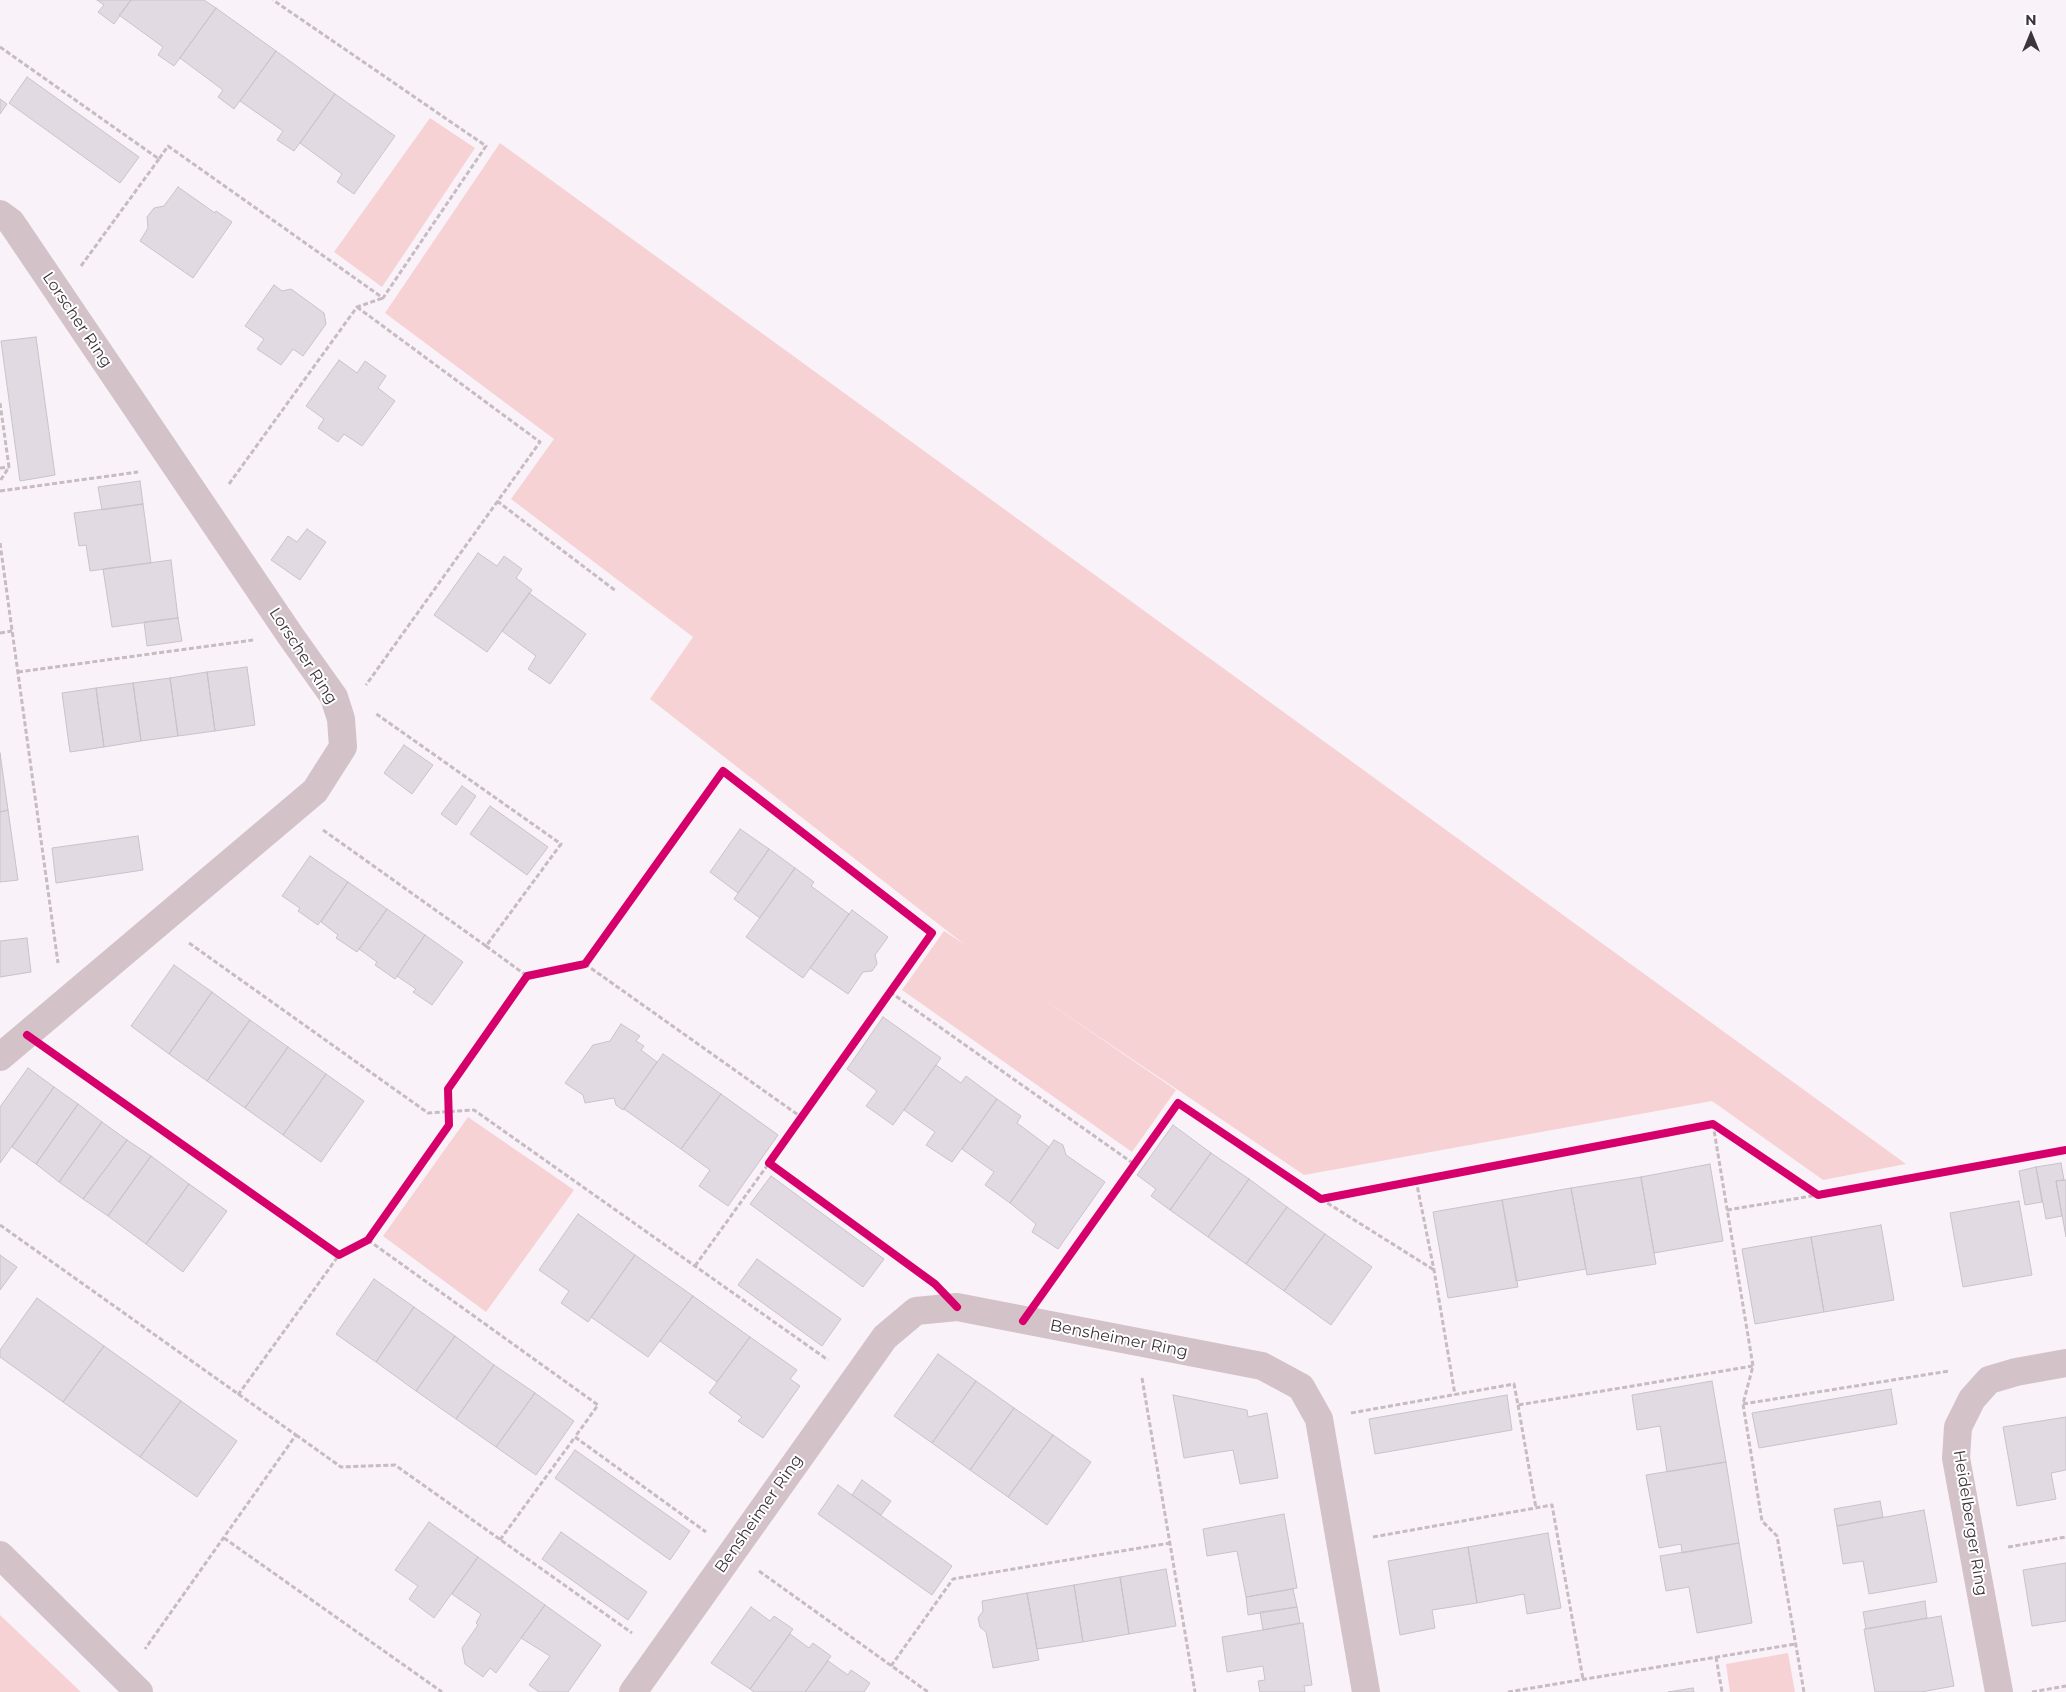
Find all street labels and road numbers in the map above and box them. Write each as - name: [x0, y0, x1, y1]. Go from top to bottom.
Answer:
- street label: Lorscher Ring: [38, 269, 116, 371]
- street label: Lorscher Ring: [265, 604, 341, 708]
- street label: Bensheimer Ring: [1048, 1316, 1190, 1362]
- street label: Heidelberger Ring: [1949, 1449, 1991, 1597]
- street label: Bensheimer Ring: [711, 1451, 807, 1577]

